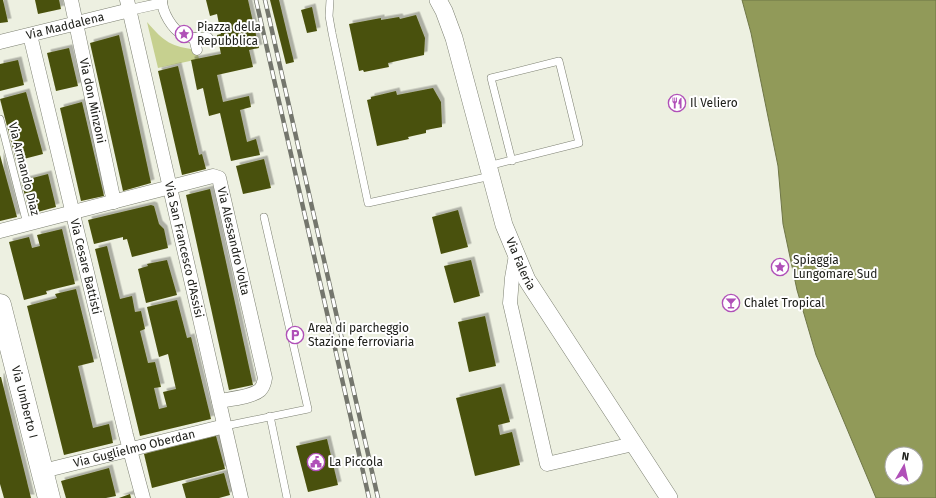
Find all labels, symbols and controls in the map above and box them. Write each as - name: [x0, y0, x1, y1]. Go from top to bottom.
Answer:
- street label: Via Maddalena: [25, 10, 106, 42]
- place label: Piazza della Repubblica: [197, 20, 261, 48]
- place icon: Piazza della Repubblica: [174, 24, 194, 44]
- street label: Via don Minzoni: [77, 57, 108, 145]
- restaurant icon: Il Veliero: [667, 93, 687, 113]
- place label: Il Veliero: [690, 96, 738, 110]
- street label: Via Armando Diaz: [6, 121, 42, 217]
- street label: Via San Francesco d'Assisi: [162, 180, 207, 319]
- street label: Via Alessandro Volta: [214, 186, 253, 297]
- street label: Via Cesare Battisti: [67, 217, 104, 316]
- street label: Via Faleria: [503, 235, 539, 293]
- place label: Spiaggia Lungomare Sud: [793, 253, 877, 281]
- place icon: Spiaggia Lungomare Sud: [770, 257, 790, 277]
- bar icon: Chalet Tropical: [721, 293, 741, 313]
- place label: Chalet Tropical: [744, 296, 825, 310]
- place label: Area di parcheggio Stazione ferroviaria: [308, 321, 414, 349]
- parking icon: Area di parcheggio Stazione ferroviaria: [285, 325, 305, 345]
- street label: Via Umberto I: [9, 364, 41, 440]
- street label: Via Guglielmo Oberdan: [72, 427, 197, 470]
- north arrow: [884, 446, 924, 486]
- text: N: [901, 450, 910, 464]
- public building icon: La Piccola: [306, 452, 326, 472]
- place label: La Piccola: [329, 455, 383, 469]

